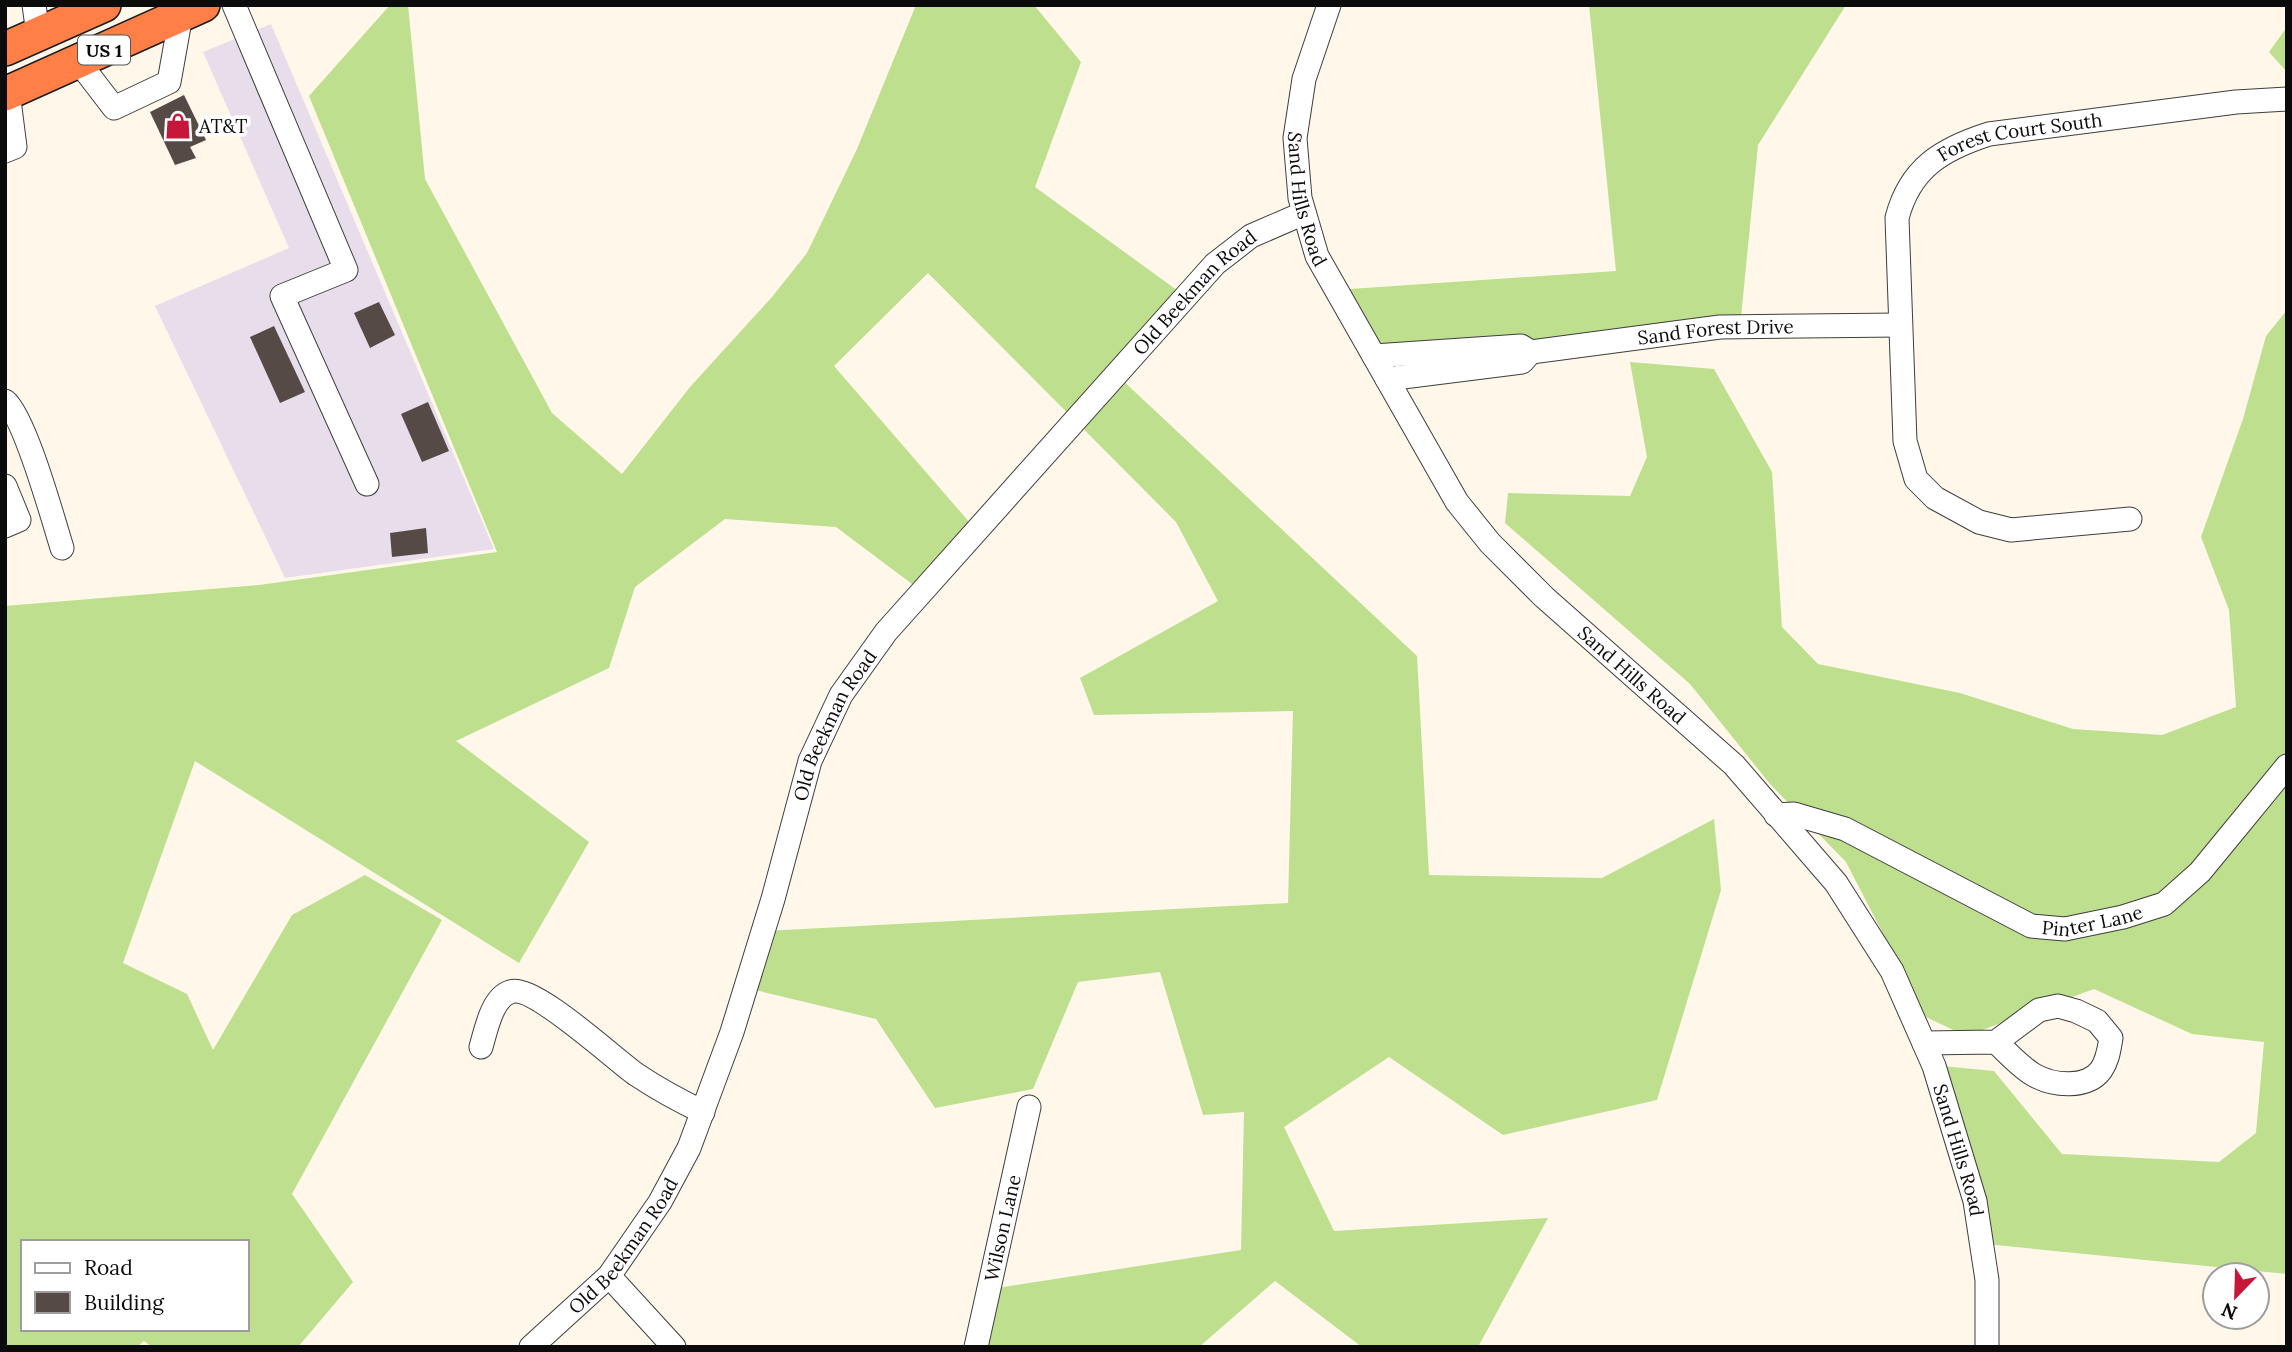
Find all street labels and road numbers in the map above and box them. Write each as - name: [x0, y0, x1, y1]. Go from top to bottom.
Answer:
- road number: US 1: [78, 36, 130, 64]
- street label: Forest Court South: [1932, 107, 2104, 167]
- street label: Sand Hills Road: [1282, 130, 1332, 271]
- street label: Old Beekman Road: [1128, 224, 1261, 360]
- street label: Sand Forest Drive: [1636, 314, 1794, 350]
- street label: Sand Hills Road: [1573, 621, 1691, 729]
- street label: Old Beekman Road: [788, 645, 882, 803]
- street label: Pinter Lane: [2041, 900, 2145, 941]
- street label: Sand Hills Road: [1928, 1081, 1989, 1218]
- street label: Wilson Lane: [979, 1172, 1026, 1284]
- street label: Old Beekman Road: [563, 1173, 683, 1319]

